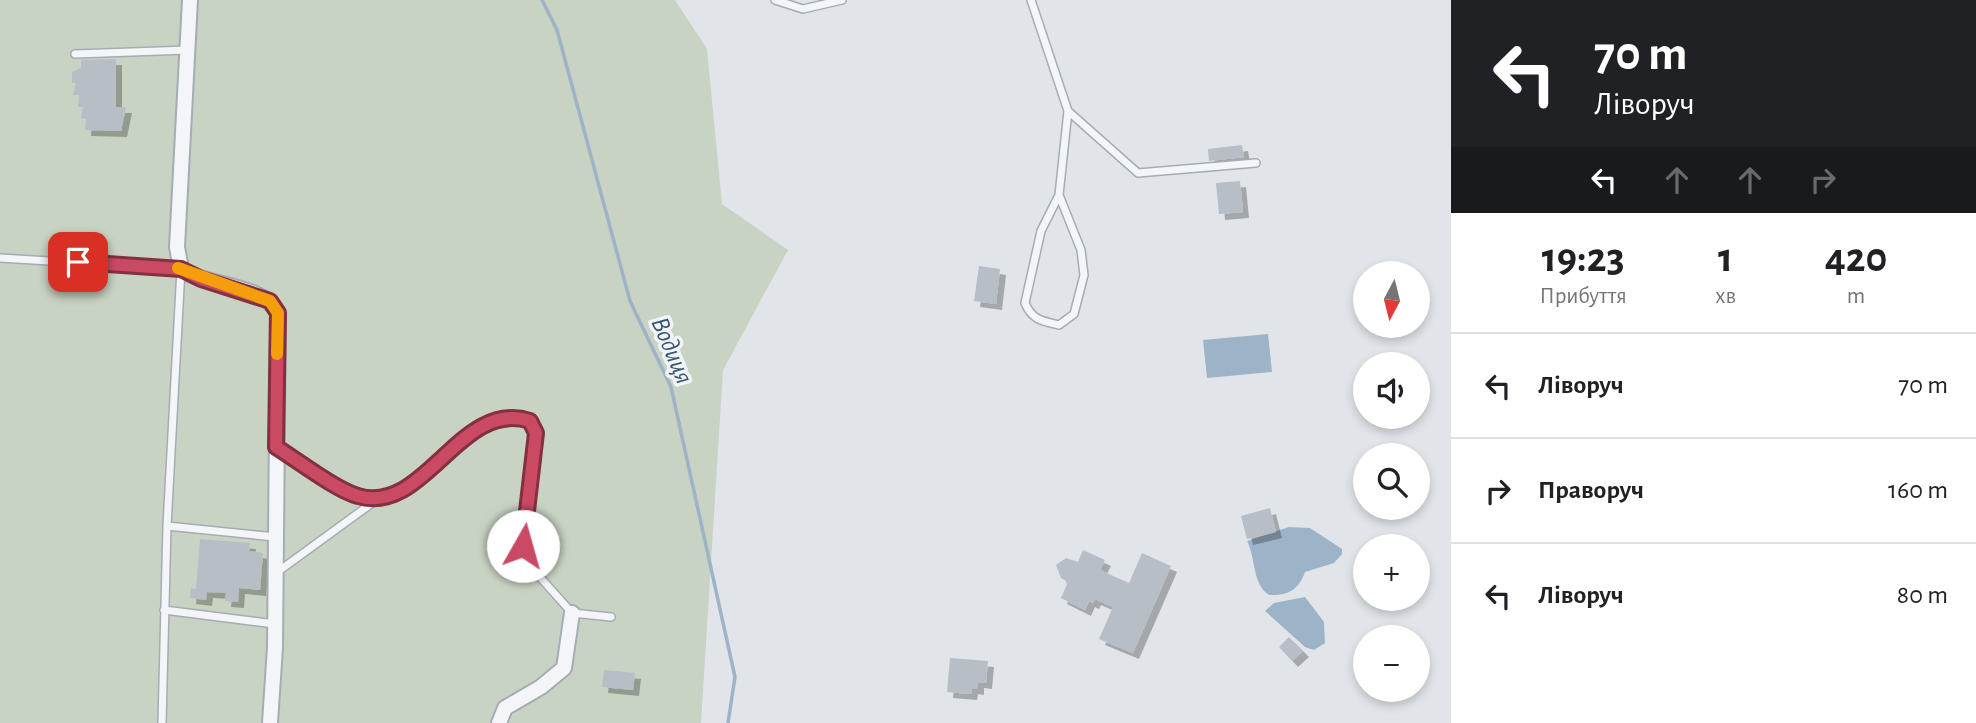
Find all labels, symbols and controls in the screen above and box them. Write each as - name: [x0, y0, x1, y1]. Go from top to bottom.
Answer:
- icon: left: [1479, 28, 1570, 119]
- text: 70 m: [1594, 30, 1688, 79]
- text: Ліворуч: [1594, 88, 1695, 120]
- icon: left: [1585, 161, 1623, 199]
- icon: ahead: [1658, 161, 1696, 199]
- icon: ahead: [1731, 161, 1769, 199]
- icon: right: [1804, 161, 1842, 199]
- pin: [48, 232, 108, 292]
- text: 19:23: [1542, 237, 1625, 279]
- text: 1: [1718, 237, 1733, 279]
- text: 420: [1825, 237, 1887, 279]
- icon: arrive: [59, 243, 97, 281]
- north arrow: [1353, 261, 1430, 338]
- map controls: [1353, 261, 1430, 702]
- text: Прибуття: [1540, 285, 1627, 308]
- text: хв: [1715, 285, 1736, 308]
- text: m: [1847, 285, 1865, 308]
- water label: Водиця: [647, 313, 698, 388]
- button: sound: [1353, 352, 1430, 429]
- icon: left: [1479, 367, 1517, 405]
- text: Ліворуч: [1538, 372, 1624, 398]
- text: 70 m: [1898, 372, 1948, 398]
- button: search: [1353, 443, 1430, 520]
- icon: right: [1479, 472, 1517, 510]
- text: Праворуч: [1538, 477, 1644, 503]
- text: 160 m: [1888, 477, 1948, 503]
- position arrow: [486, 509, 560, 583]
- button: +: [1353, 534, 1430, 611]
- icon: left: [1479, 577, 1517, 615]
- text: Ліворуч: [1538, 582, 1624, 608]
- text: 80 m: [1897, 582, 1948, 608]
- button: −: [1353, 625, 1430, 702]

